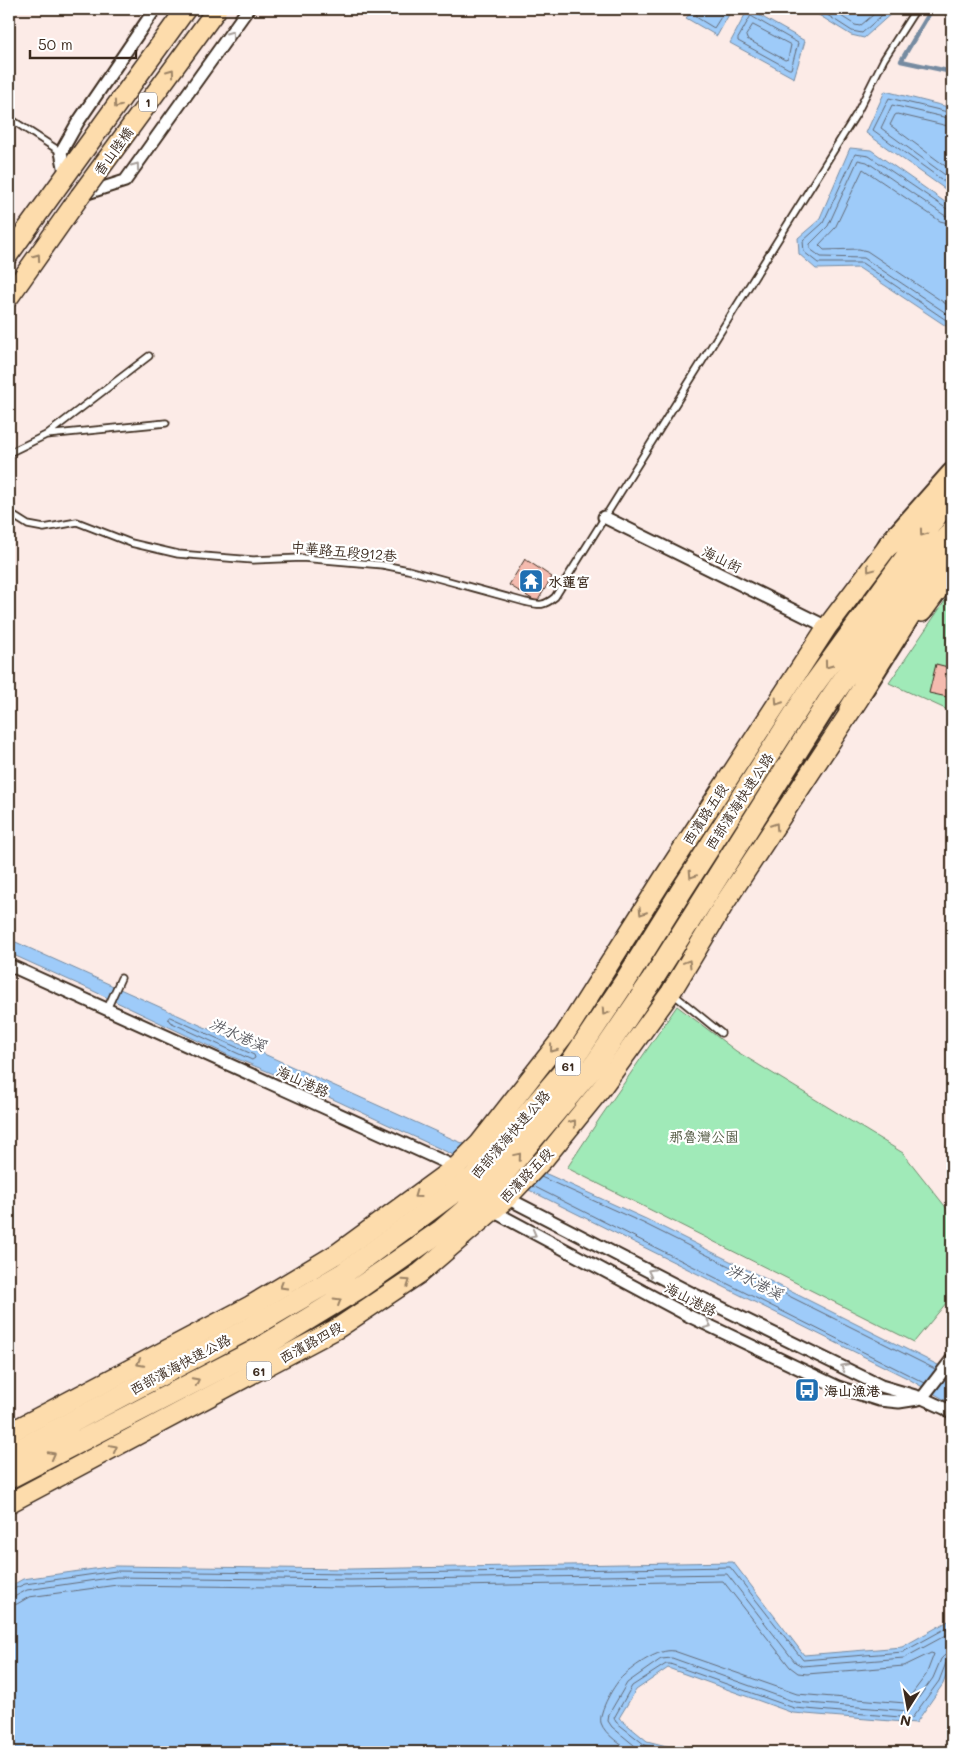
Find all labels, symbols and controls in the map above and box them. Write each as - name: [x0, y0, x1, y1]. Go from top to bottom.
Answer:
- scale bar: [30, 28, 136, 60]
- one-way arrow: [224, 30, 234, 39]
- text: 50 m: [38, 34, 73, 54]
- one-way arrow: [165, 69, 173, 78]
- road number: 1: [139, 92, 157, 111]
- one-way arrow: [114, 99, 123, 109]
- street label: 香山陸橋: [89, 123, 137, 179]
- one-way arrow: [130, 162, 139, 172]
- one-way arrow: [31, 253, 40, 263]
- one-way arrow: [920, 527, 929, 537]
- street label: 中華路五段912巷: [290, 537, 399, 565]
- street label: 海山街: [699, 541, 745, 577]
- one-way arrow: [868, 563, 876, 572]
- temple icon: 水蓮宮: [518, 568, 544, 594]
- place label: 水蓮宮: [548, 572, 590, 591]
- one-way arrow: [825, 659, 834, 669]
- one-way arrow: [774, 697, 784, 706]
- street label: 西部濱海快速公路: [701, 749, 777, 853]
- street label: 西濱路五段: [678, 779, 732, 849]
- one-way arrow: [769, 822, 778, 831]
- one-way arrow: [688, 869, 698, 878]
- one-way arrow: [638, 907, 648, 916]
- one-way arrow: [682, 960, 692, 969]
- one-way arrow: [602, 1006, 611, 1016]
- water label: 汫水港溪: [207, 1013, 270, 1056]
- one-way arrow: [550, 1043, 559, 1052]
- road number: 61: [556, 1056, 580, 1076]
- street label: 海山港路: [274, 1061, 332, 1101]
- street label: 西部濱海快速公路: [466, 1086, 554, 1182]
- one-way arrow: [568, 1120, 577, 1129]
- park label: 那魯灣公園: [669, 1127, 739, 1146]
- street label: 西濱路五段: [495, 1143, 557, 1207]
- one-way arrow: [513, 1153, 521, 1162]
- one-way arrow: [414, 1189, 423, 1197]
- one-way arrow: [528, 1228, 537, 1238]
- water label: 汫水港溪: [724, 1258, 787, 1304]
- one-way arrow: [648, 1268, 657, 1278]
- one-way arrow: [402, 1278, 411, 1288]
- street label: 海山港路: [662, 1278, 720, 1320]
- one-way arrow: [279, 1280, 288, 1289]
- one-way arrow: [333, 1298, 342, 1308]
- street label: 西濱路四段: [276, 1317, 346, 1367]
- one-way arrow: [703, 1319, 712, 1330]
- street label: 西部濱海快速公路: [126, 1329, 234, 1399]
- one-way arrow: [136, 1357, 145, 1367]
- road number: 61: [246, 1362, 272, 1380]
- one-way arrow: [840, 1363, 849, 1374]
- one-way arrow: [191, 1377, 200, 1387]
- bus stop icon: 海山漁港: [794, 1377, 820, 1403]
- place label: 海山漁港: [824, 1381, 880, 1400]
- one-way arrow: [109, 1444, 118, 1454]
- one-way arrow: [47, 1451, 56, 1461]
- north arrow: [884, 1684, 934, 1734]
- text: N: [898, 1711, 912, 1732]

